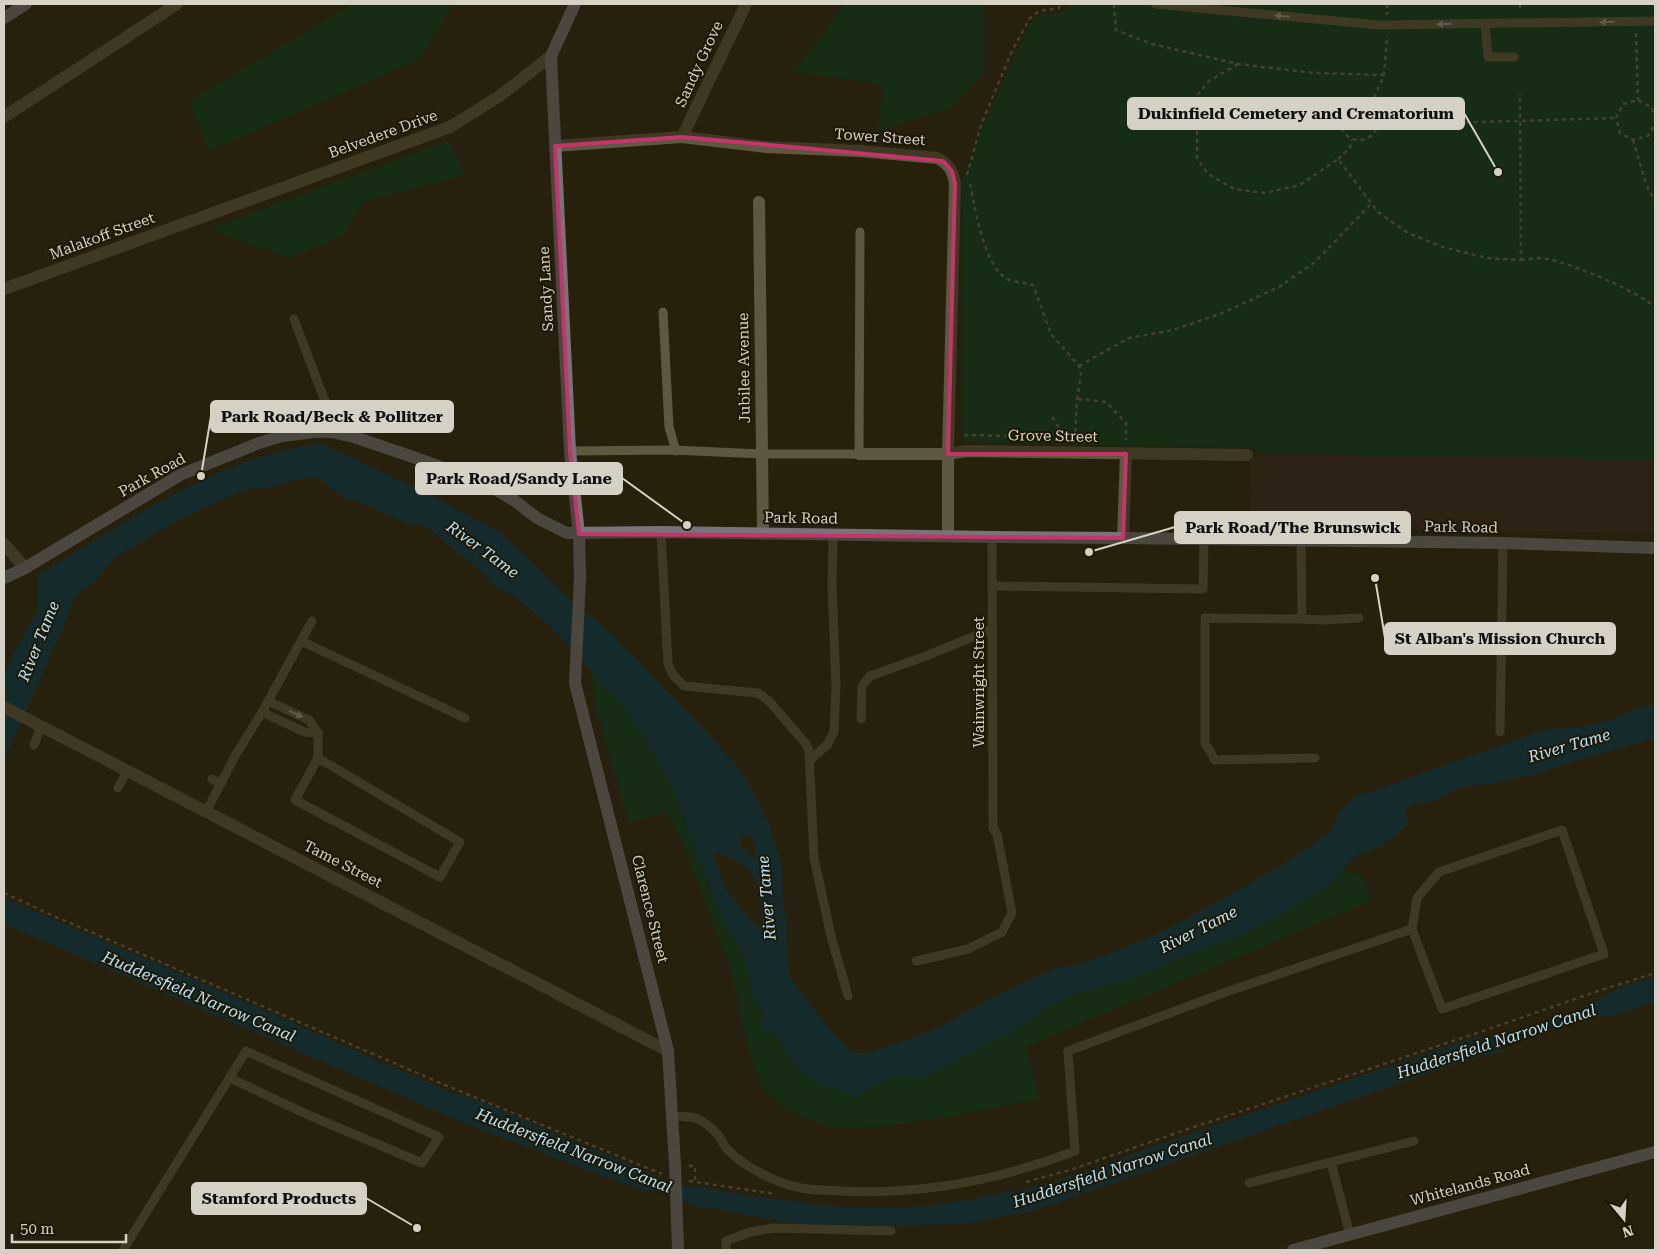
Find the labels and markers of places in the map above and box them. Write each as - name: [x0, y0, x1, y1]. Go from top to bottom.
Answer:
- callout: Dukinfield Cemetery and Crematorium: [1128, 98, 1464, 129]
- callout: Park Road/Beck & Pollitzer: [211, 401, 453, 432]
- callout: Park Road/Sandy Lane: [416, 463, 622, 494]
- callout: Park Road/The Brunswick: [1175, 512, 1410, 543]
- callout: St Alban's Mission Church: [1385, 623, 1615, 654]
- callout: Stamford Products: [192, 1183, 366, 1214]

